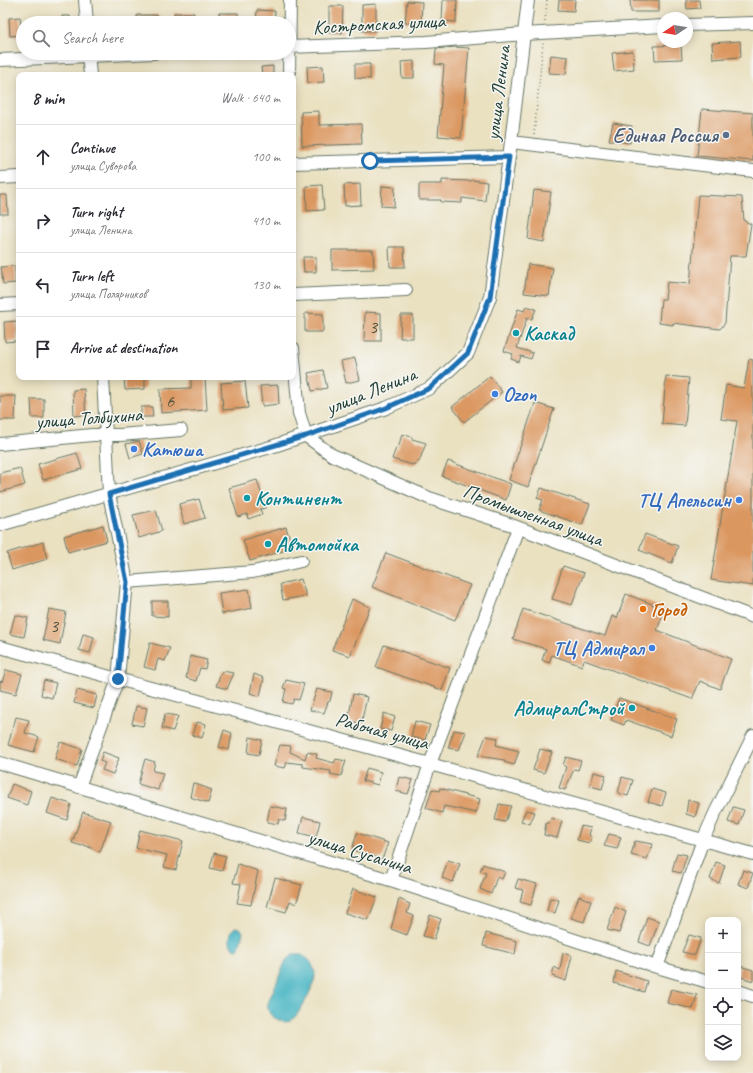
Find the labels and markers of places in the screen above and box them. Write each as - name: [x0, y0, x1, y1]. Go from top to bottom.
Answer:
- place label: Единая Россия: [613, 123, 719, 148]
- marker: Единая Россия: [721, 130, 731, 140]
- place label: Каскад: [524, 321, 575, 346]
- marker: Каскад: [511, 328, 521, 338]
- place label: Ozon: [503, 382, 537, 407]
- marker: Ozon: [490, 389, 500, 399]
- place label: Катюша: [142, 437, 205, 462]
- marker: Катюша: [129, 444, 139, 454]
- place label: Континент: [255, 486, 343, 511]
- place label: ТЦ Апельсин: [638, 488, 732, 513]
- marker: Континент: [242, 493, 252, 503]
- marker: ТЦ Апельсин: [734, 495, 744, 505]
- place label: Автомойка: [276, 532, 360, 557]
- marker: Автомойка: [263, 539, 273, 549]
- place label: Город: [651, 597, 688, 622]
- marker: Город: [638, 604, 648, 614]
- place label: ТЦ Адмирал: [553, 636, 645, 661]
- marker: ТЦ Адмирал: [647, 643, 657, 653]
- place label: АдмиралСтрой: [514, 696, 626, 721]
- marker: АдмиралСтрой: [627, 703, 637, 713]

